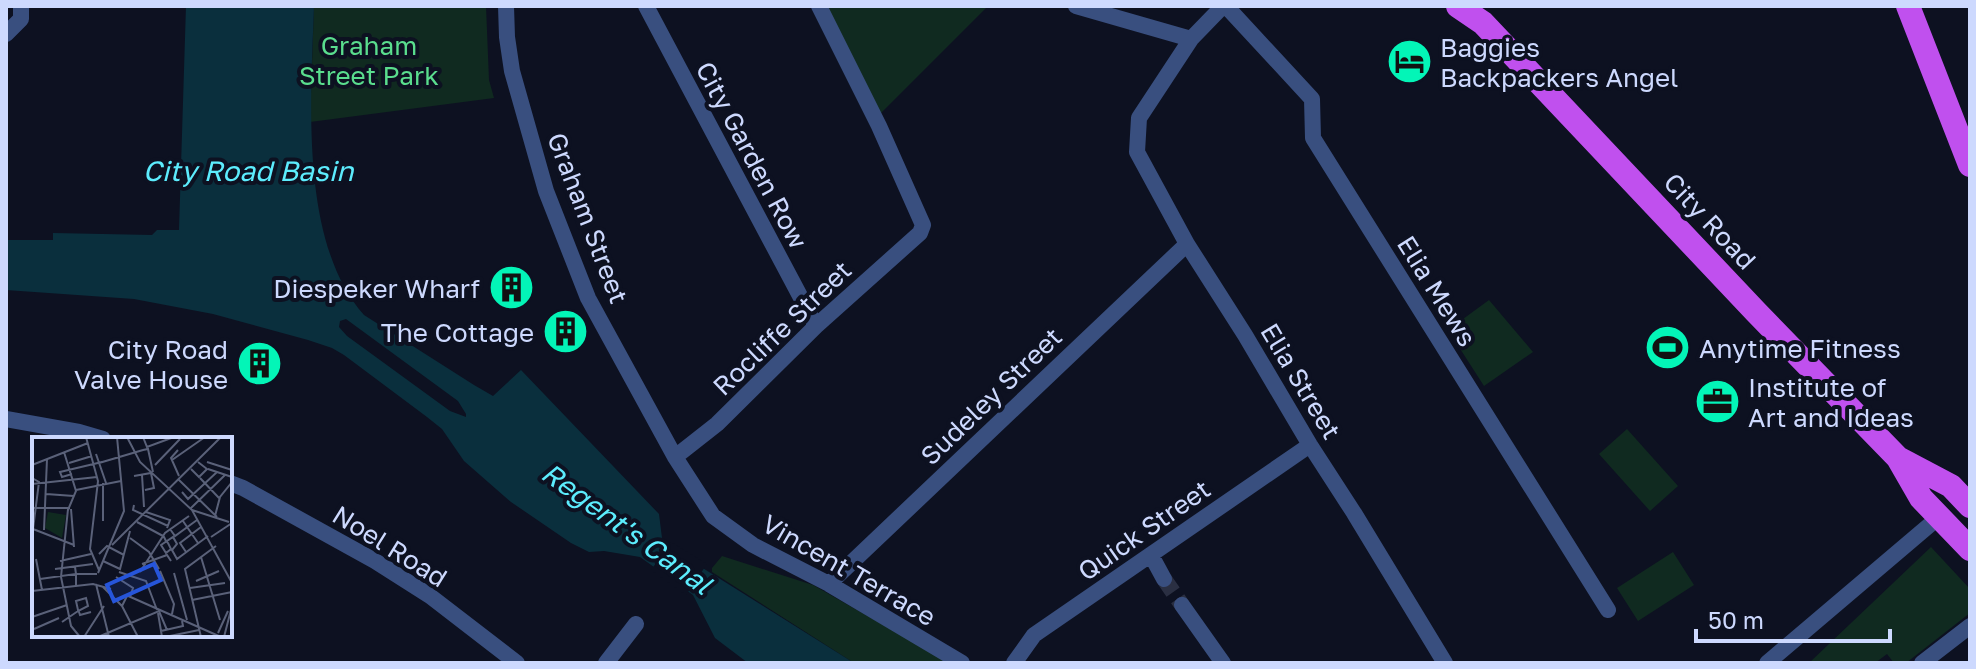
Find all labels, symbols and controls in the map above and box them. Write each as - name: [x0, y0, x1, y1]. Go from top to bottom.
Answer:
- park label: Graham Street Park: [299, 30, 439, 91]
- place label: Baggies Backpackers Angel: [1440, 32, 1678, 93]
- hotel icon: Baggies Backpackers Angel: [1385, 38, 1433, 86]
- street label: City Garden Row: [690, 56, 814, 254]
- street label: Graham Street: [541, 128, 635, 308]
- water label: City Road Basin: [143, 154, 355, 187]
- street label: City Road: [1658, 166, 1762, 276]
- street label: Elia Mews: [1391, 230, 1483, 352]
- street label: Rocliffe Street: [706, 254, 858, 402]
- building icon: Diespeker Wharf: [487, 264, 535, 312]
- place label: Diespeker Wharf: [273, 273, 480, 304]
- building icon: The Cottage: [541, 308, 589, 356]
- place label: The Cottage: [381, 317, 534, 348]
- street label: Elia Street: [1254, 318, 1348, 444]
- street label: Sudeley Street: [914, 321, 1068, 471]
- sports icon: Anytime Fitness: [1644, 324, 1692, 372]
- place label: Anytime Fitness: [1699, 333, 1901, 364]
- place label: City Road Valve House: [74, 334, 228, 395]
- building icon: City Road Valve House: [235, 340, 283, 388]
- place label: Institute of Art and Ideas: [1748, 372, 1914, 433]
- office icon: Institute of Art and Ideas: [1693, 378, 1741, 426]
- inset map: [32, 437, 232, 637]
- water label: Regent's Canal: [536, 455, 719, 601]
- street label: Quick Street: [1072, 473, 1216, 587]
- street label: Noel Road: [327, 499, 453, 593]
- street label: Vincent Terrace: [757, 508, 941, 632]
- scale bar: [1696, 593, 1890, 643]
- text: 50 m: [1708, 605, 1764, 634]

